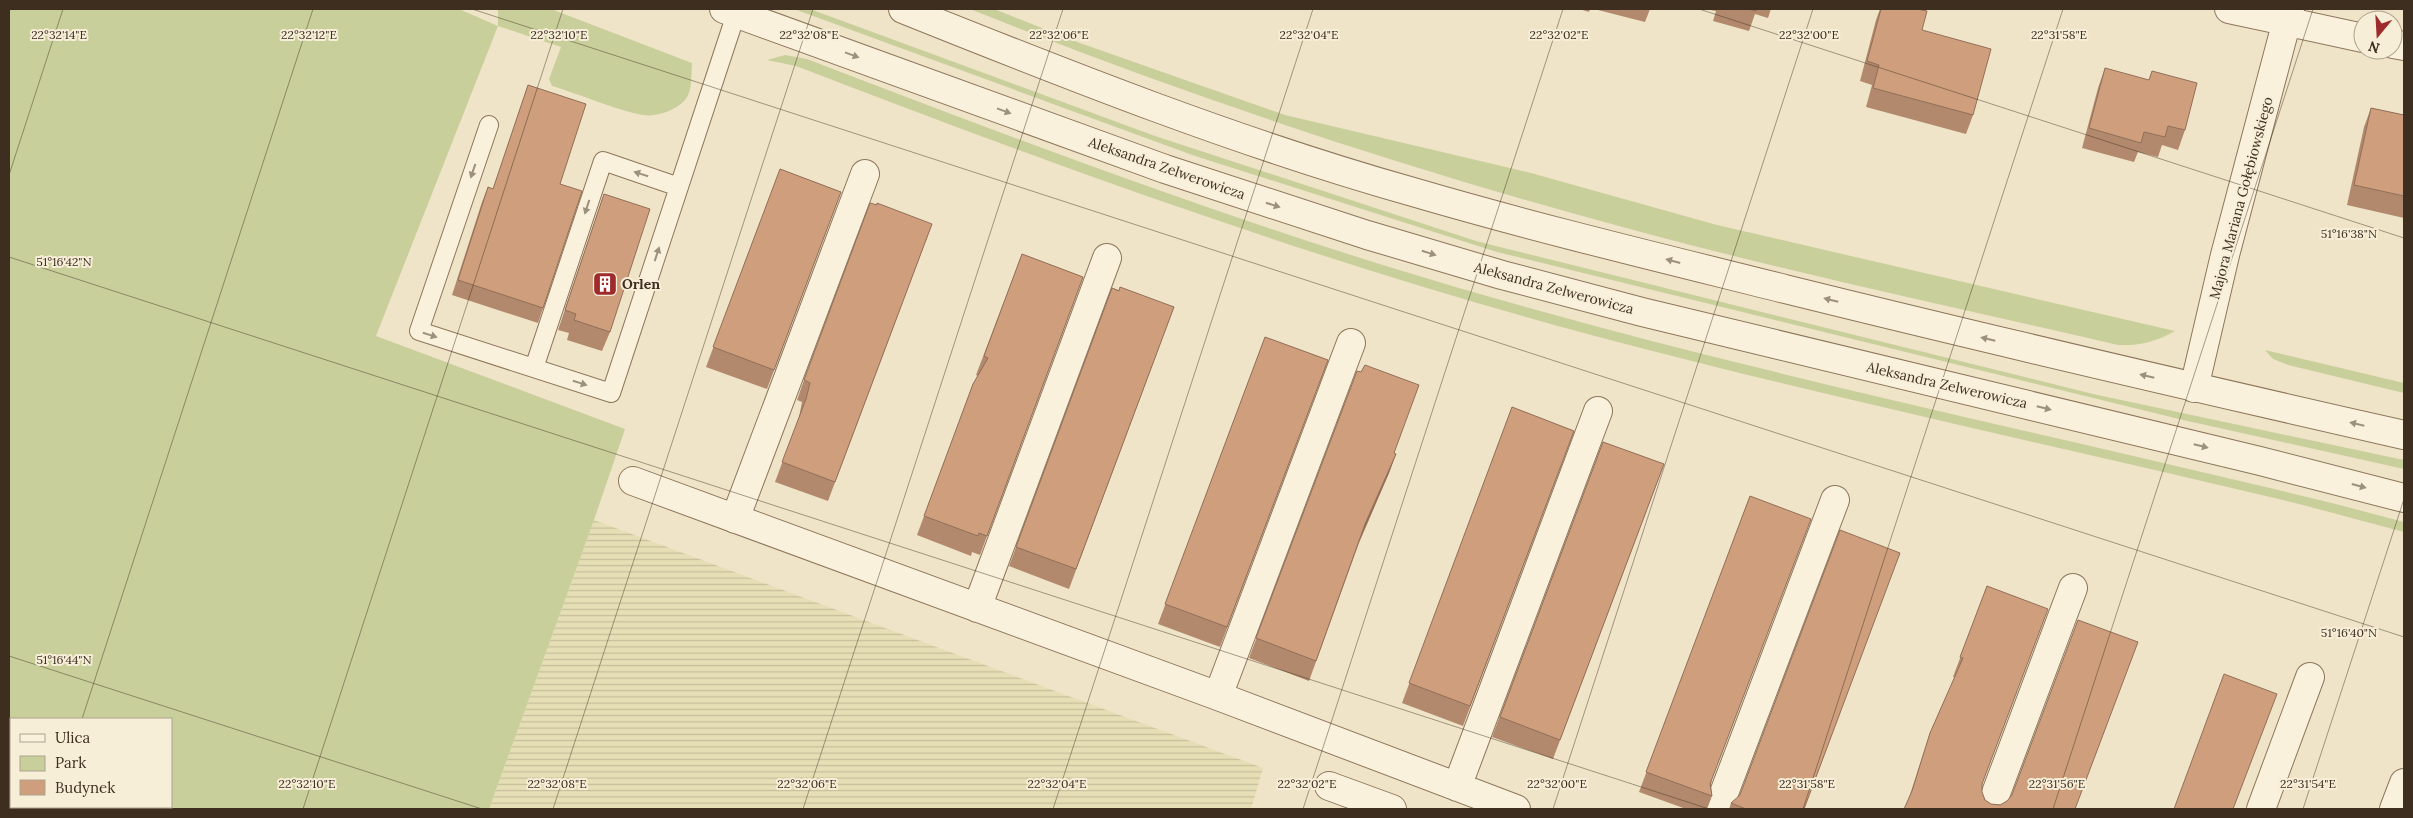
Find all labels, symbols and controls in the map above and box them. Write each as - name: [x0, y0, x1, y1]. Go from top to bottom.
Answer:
- north arrow: [2353, 10, 2403, 60]
- text: 22°32'14"E: [31, 27, 87, 42]
- text: 22°32'12"E: [281, 27, 337, 42]
- text: 22°32'10"E: [531, 27, 587, 42]
- text: 22°32'08"E: [779, 27, 839, 42]
- text: 22°32'06"E: [1029, 27, 1089, 42]
- text: 22°32'04"E: [1280, 27, 1338, 42]
- text: 22°32'02"E: [1530, 27, 1588, 42]
- text: 22°32'00"E: [1779, 27, 1839, 42]
- text: 22°31'58"E: [2031, 27, 2087, 42]
- text: N: [2366, 37, 2382, 58]
- one-way arrow: [844, 52, 859, 59]
- street label: Majora Mariana Gołębiowskiego: [2205, 95, 2277, 301]
- one-way arrow: [997, 108, 1012, 115]
- street label: Aleksandra Zelwerowicza: [1085, 132, 1248, 203]
- one-way arrow: [469, 164, 477, 179]
- one-way arrow: [633, 170, 648, 178]
- one-way arrow: [583, 200, 590, 215]
- one-way arrow: [1266, 201, 1281, 209]
- text: 51°16'38"N: [2321, 226, 2377, 241]
- one-way arrow: [654, 246, 661, 261]
- one-way arrow: [1421, 249, 1436, 257]
- text: 51°16'42"N: [36, 254, 92, 269]
- one-way arrow: [1665, 257, 1680, 265]
- street label: Aleksandra Zelwerowicza: [1471, 258, 1636, 318]
- building icon: Orlen: [592, 271, 618, 297]
- place label: Orlen: [622, 275, 660, 293]
- one-way arrow: [1823, 296, 1838, 304]
- one-way arrow: [422, 331, 437, 339]
- one-way arrow: [1981, 335, 1996, 343]
- street label: Aleksandra Zelwerowicza: [1864, 357, 2029, 412]
- one-way arrow: [2139, 372, 2154, 380]
- one-way arrow: [573, 379, 588, 387]
- one-way arrow: [2036, 404, 2051, 412]
- one-way arrow: [2349, 420, 2364, 428]
- one-way arrow: [2194, 443, 2209, 451]
- one-way arrow: [2351, 483, 2366, 491]
- text: 51°16'40"N: [2321, 625, 2377, 640]
- text: 51°16'44"N: [36, 652, 92, 667]
- legend: [10, 718, 172, 808]
- text: Ulica: [55, 728, 91, 747]
- text: Park: [55, 753, 86, 772]
- text: 22°32'10"E: [279, 776, 335, 791]
- text: 22°32'08"E: [527, 776, 587, 791]
- text: 22°32'06"E: [777, 776, 837, 791]
- text: 22°32'04"E: [1028, 776, 1086, 791]
- text: 22°32'02"E: [1278, 776, 1336, 791]
- text: 22°32'00"E: [1527, 776, 1587, 791]
- text: 22°31'58"E: [1779, 776, 1835, 791]
- text: 22°31'56"E: [2029, 776, 2085, 791]
- text: 22°31'54"E: [2280, 776, 2336, 791]
- text: Budynek: [55, 778, 115, 797]

